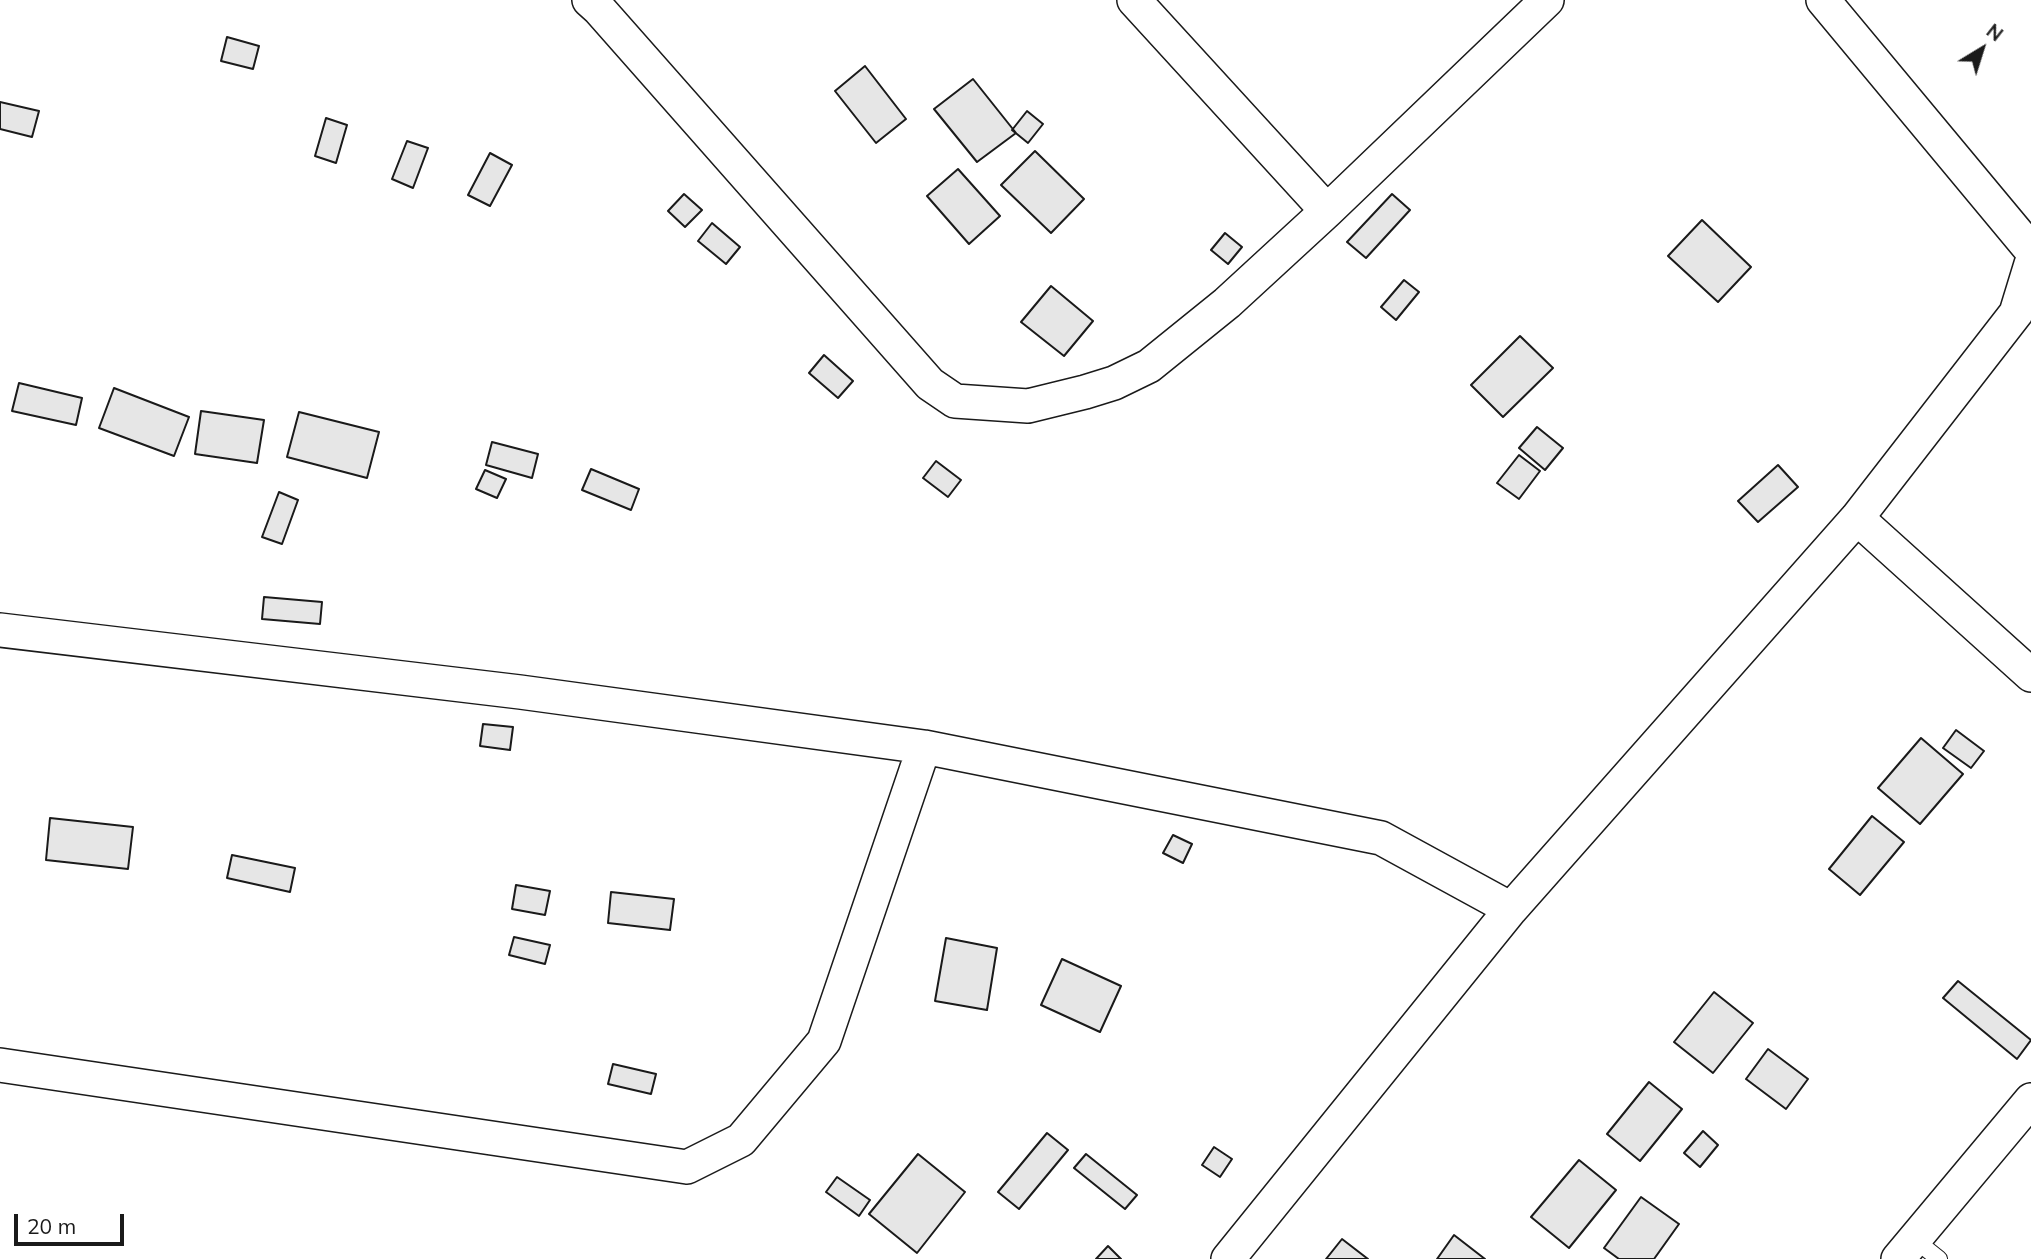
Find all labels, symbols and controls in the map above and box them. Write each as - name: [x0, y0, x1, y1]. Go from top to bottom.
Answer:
- north arrow: [1947, 14, 2017, 84]
- text: N: [1982, 19, 2008, 46]
- scale bar: [18, 1200, 128, 1244]
- text: 20 m: [27, 1213, 76, 1239]

